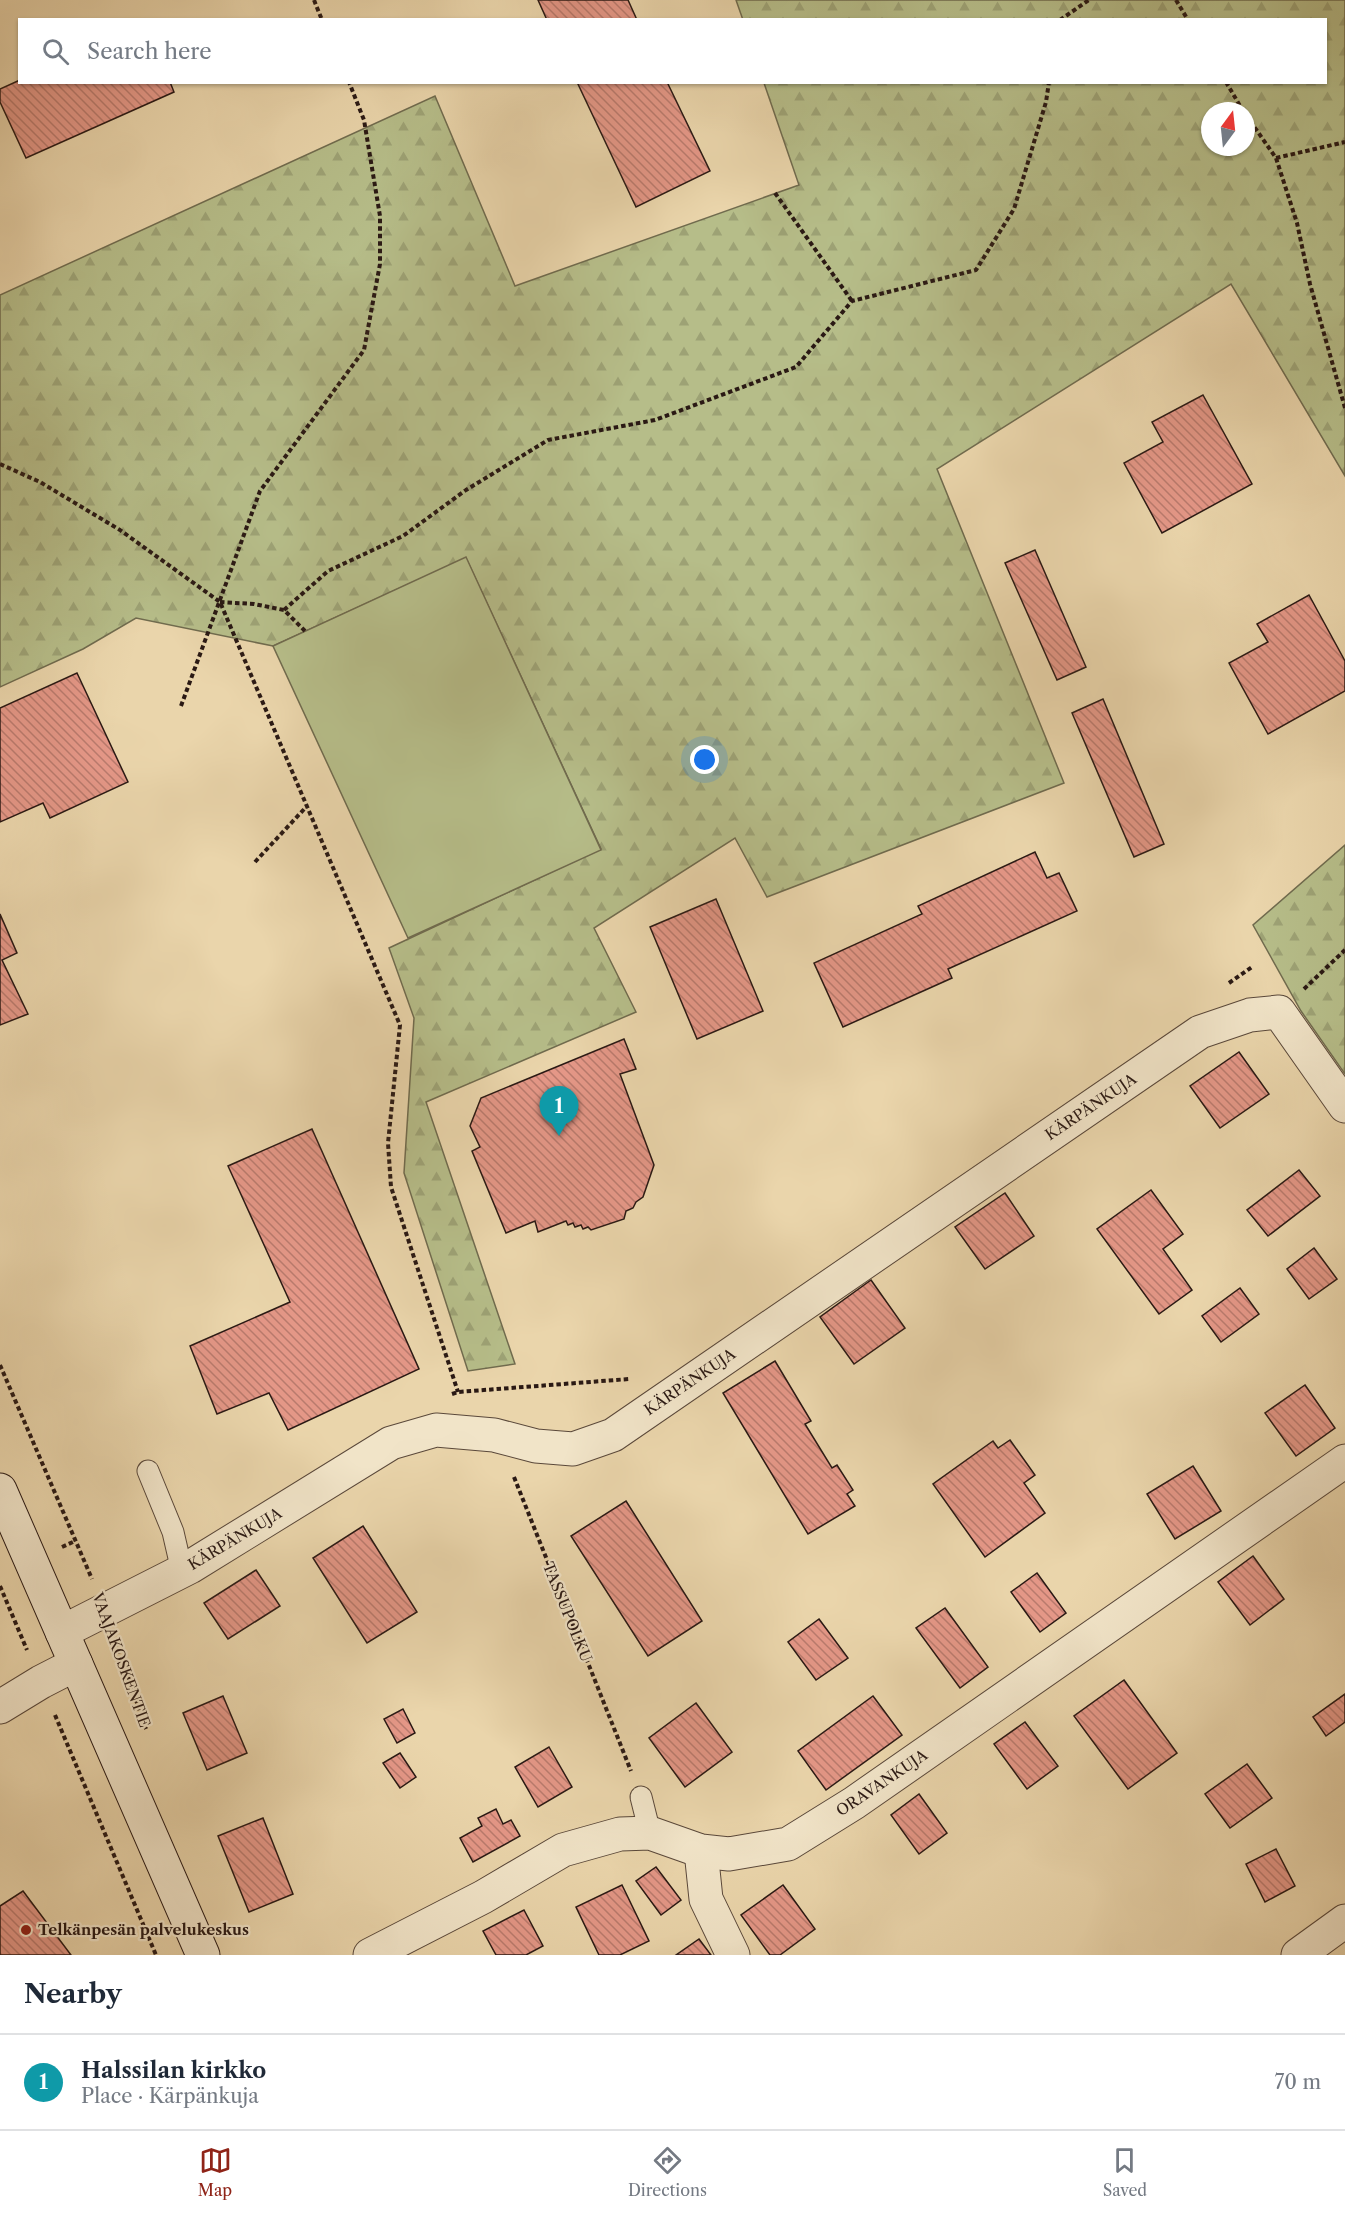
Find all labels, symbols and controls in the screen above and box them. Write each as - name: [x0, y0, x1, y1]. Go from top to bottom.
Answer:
- search box: [18, 18, 1327, 84]
- icon: search: [39, 35, 72, 68]
- text: Search here: [87, 38, 212, 65]
- north arrow: [1201, 102, 1255, 156]
- your location: [690, 745, 719, 774]
- street label: KÄRPÄNKUJA: [1041, 1069, 1141, 1144]
- pin: 1: [540, 1086, 578, 1136]
- street label: KÄRPÄNKUJA: [640, 1344, 740, 1419]
- street label: KÄRPÄNKUJA: [184, 1503, 286, 1574]
- street label: TASSUPOLKU: [539, 1559, 596, 1665]
- street label: VAAJAKOSKENTIE: [88, 1589, 155, 1730]
- street label: ORAVANKUJA: [832, 1745, 932, 1820]
- place label: Telkänpesän palvelukeskus: [38, 1920, 249, 1939]
- marker: Telkänpesän palvelukeskus: [19, 1923, 33, 1937]
- text: Nearby: [24, 1978, 122, 2010]
- text: Halssilan kirkko: [81, 2057, 266, 2084]
- text: 1: [39, 2070, 48, 2094]
- text: 70 m: [1275, 2070, 1321, 2094]
- text: Place · Kärpänkuja: [81, 2084, 259, 2108]
- tab: Map: [198, 2144, 232, 2200]
- tab: Directions: [628, 2144, 707, 2200]
- tab: Saved: [1103, 2144, 1147, 2200]

